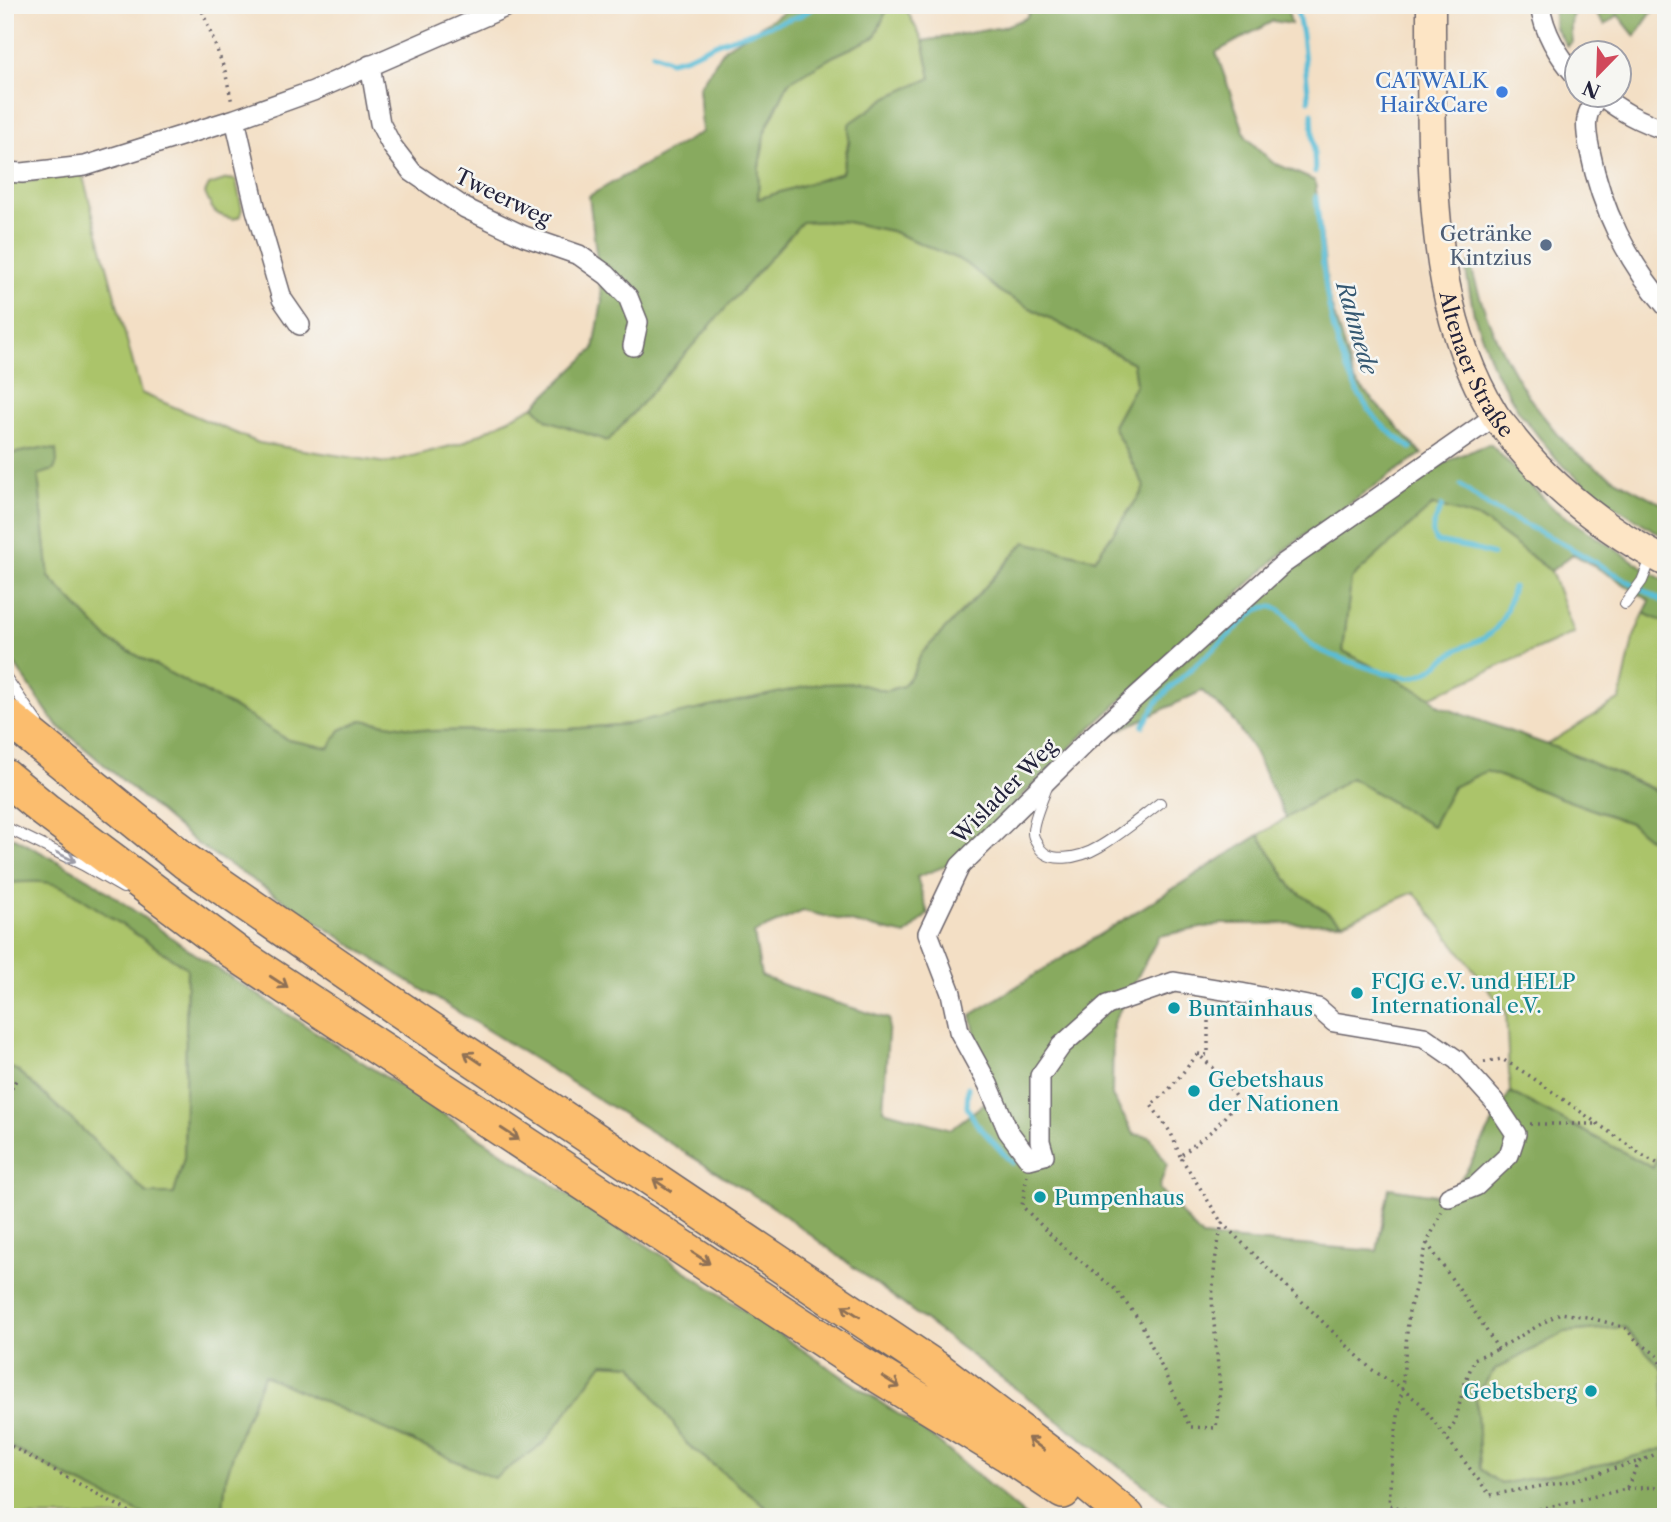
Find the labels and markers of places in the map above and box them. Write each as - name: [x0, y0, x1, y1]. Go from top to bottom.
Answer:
- place label: CATWALK Hair&Care: [1375, 68, 1489, 117]
- marker: CATWALK Hair&Care: [1494, 84, 1510, 100]
- place label: Getränke Kintzius: [1440, 221, 1532, 270]
- marker: Getränke Kintzius: [1538, 237, 1554, 253]
- place label: FCJG e.V. und HELP International e.V.: [1371, 969, 1576, 1018]
- marker: FCJG e.V. und HELP International e.V.: [1349, 985, 1365, 1001]
- place label: Buntainhaus: [1188, 996, 1313, 1021]
- marker: Buntainhaus: [1166, 1000, 1182, 1016]
- place label: Gebetshaus der Nationen: [1208, 1067, 1339, 1116]
- marker: Gebetshaus der Nationen: [1186, 1083, 1202, 1099]
- place label: Pumpenhaus: [1054, 1185, 1185, 1210]
- marker: Pumpenhaus: [1032, 1189, 1048, 1205]
- place label: Gebetsberg: [1463, 1379, 1578, 1404]
- marker: Gebetsberg: [1583, 1383, 1599, 1399]

